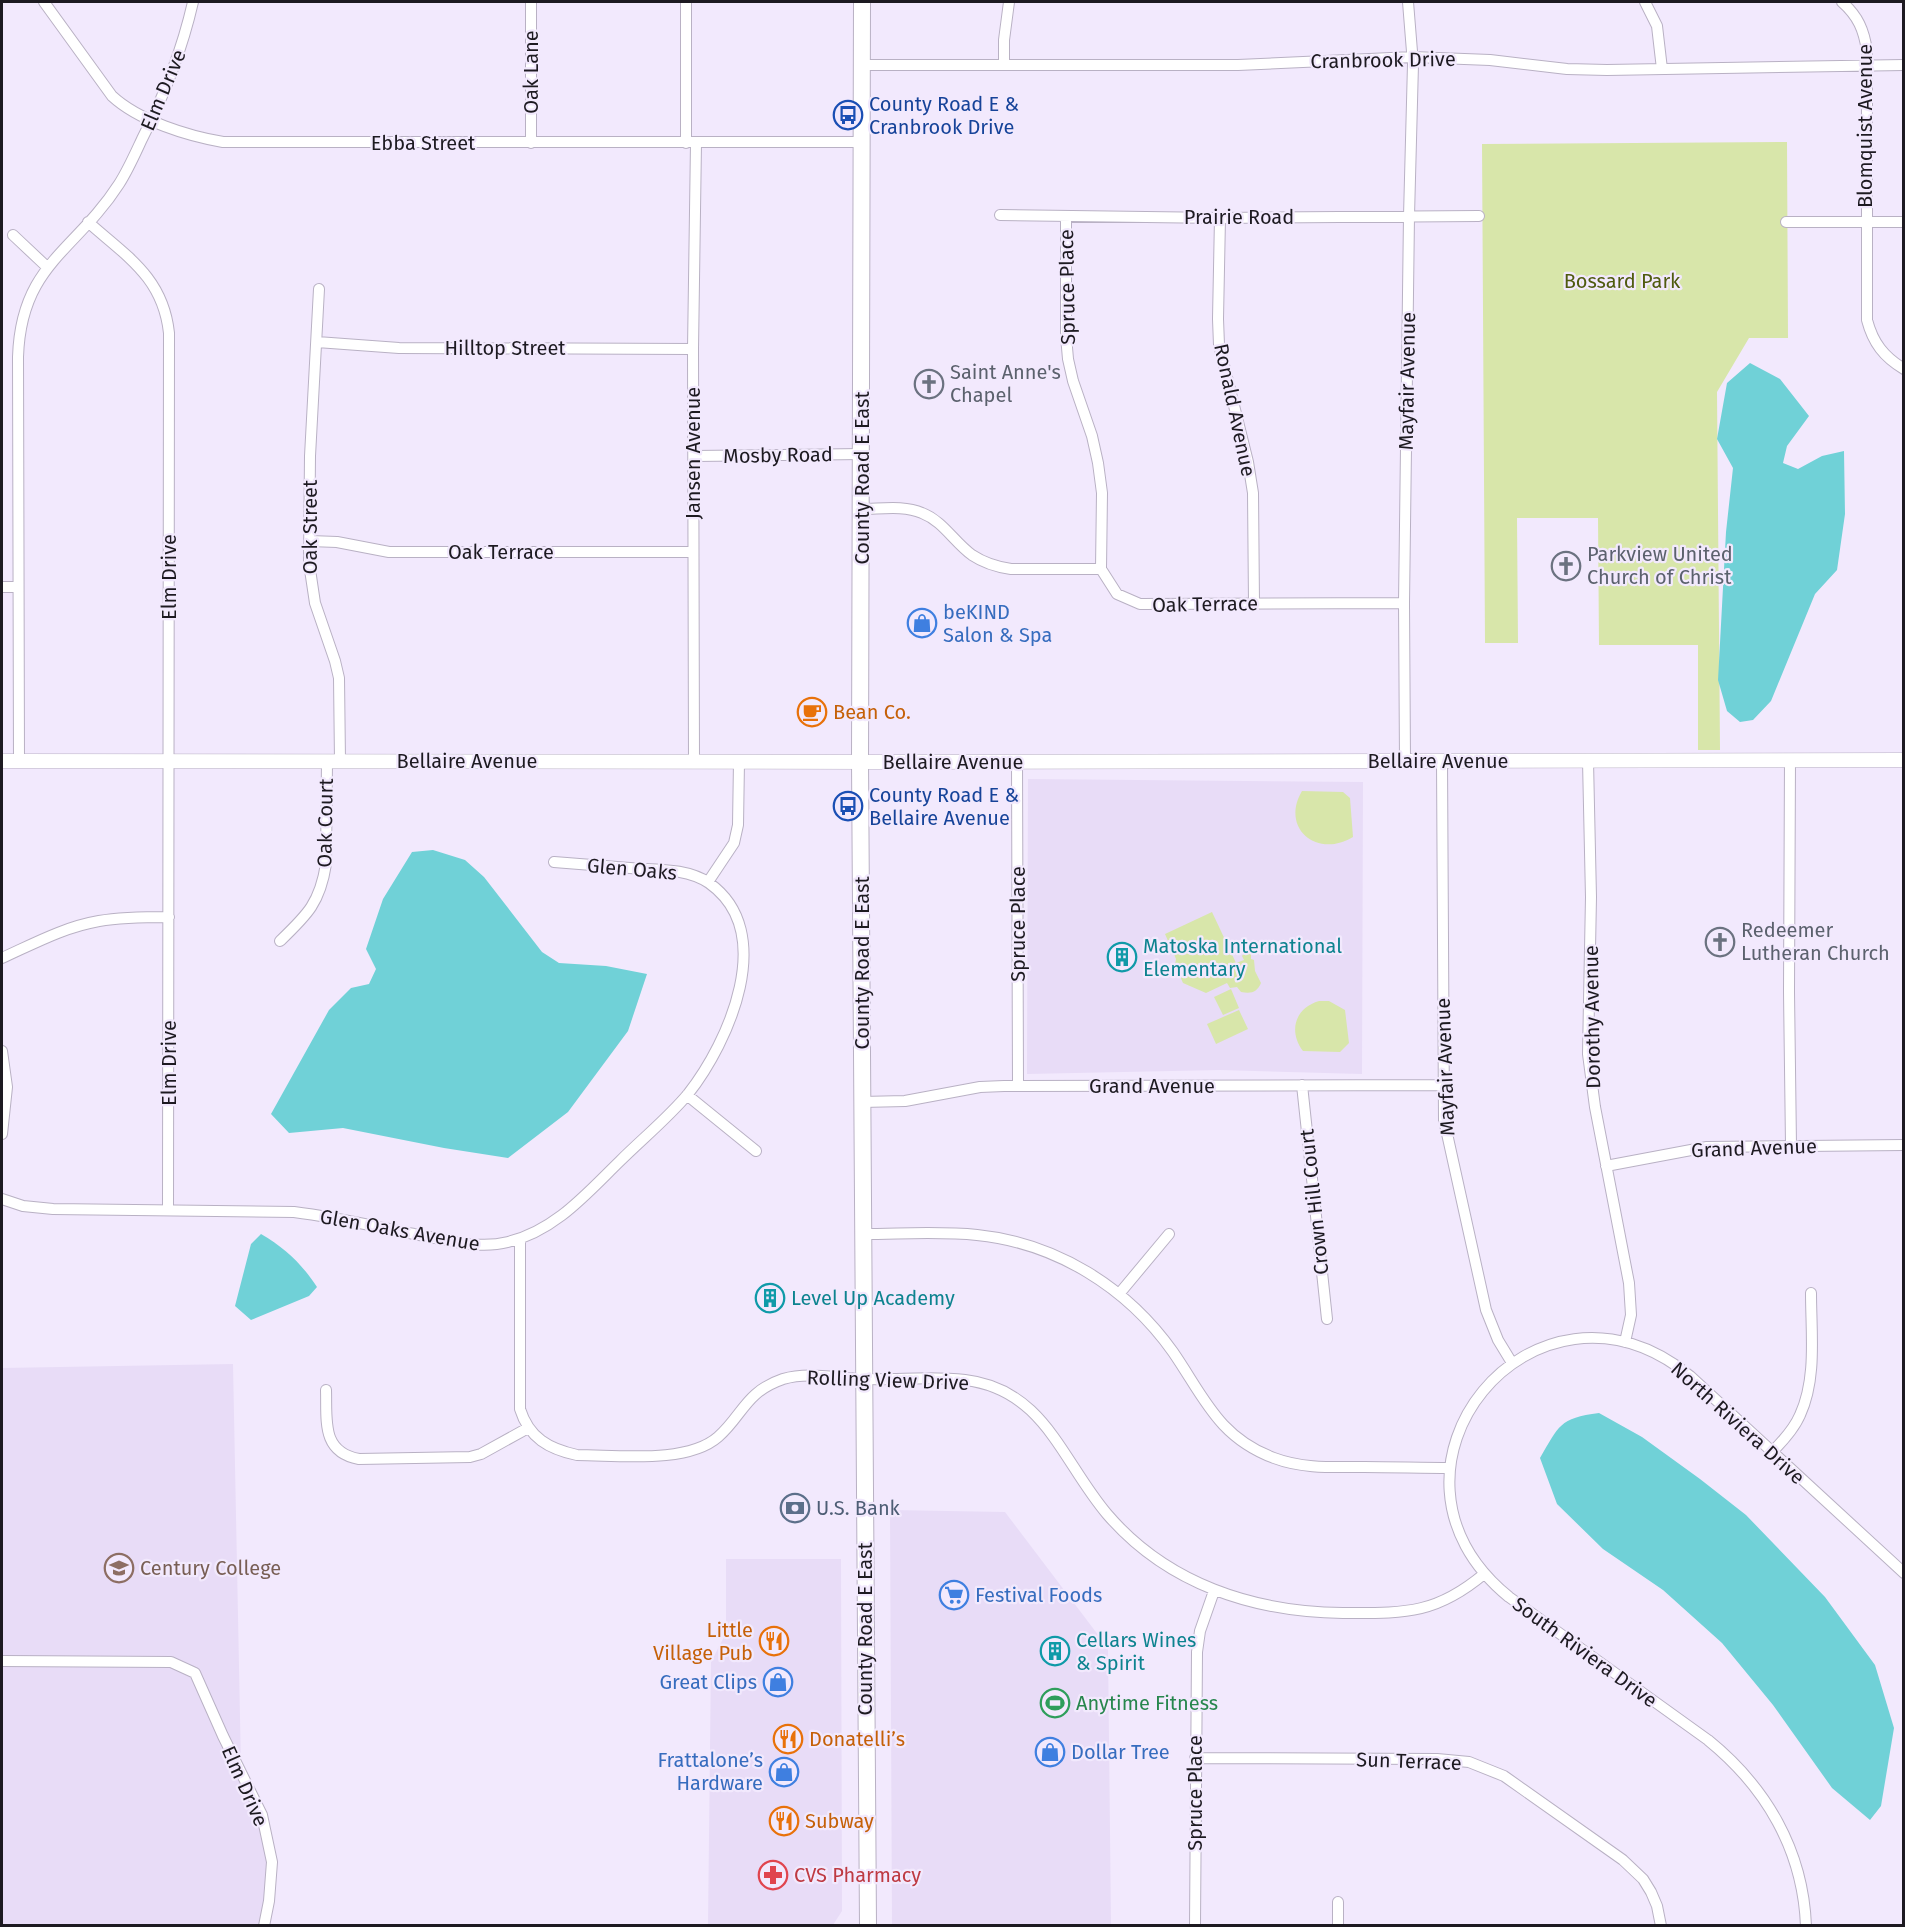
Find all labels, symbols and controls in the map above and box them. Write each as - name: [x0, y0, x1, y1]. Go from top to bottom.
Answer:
- street label: Oak Lane: [519, 30, 543, 114]
- street label: Blomquist Avenue: [1853, 44, 1877, 208]
- street label: Elm Drive: [135, 46, 191, 134]
- street label: Cranbrook Drive: [1310, 47, 1456, 73]
- place label: County Road E & Cranbrook Drive: [869, 92, 1019, 139]
- bus stop icon: County Road E & Cranbrook Drive: [832, 99, 864, 131]
- street label: Ebba Street: [371, 131, 476, 155]
- street label: Prairie Road: [1184, 205, 1294, 229]
- street label: Spruce Place: [1054, 229, 1080, 345]
- park label: Bossard Park: [1564, 269, 1681, 293]
- street label: Mayfair Avenue: [1394, 312, 1420, 450]
- street label: Hilltop Street: [445, 336, 566, 360]
- street label: Ronald Avenue: [1209, 341, 1261, 479]
- place label: Saint Anne's Chapel: [950, 360, 1061, 407]
- church icon: Saint Anne's Chapel: [913, 368, 945, 400]
- street label: Jansen Avenue: [681, 387, 705, 519]
- street label: County Road E East: [850, 391, 874, 565]
- street label: Mosby Road: [723, 442, 833, 468]
- street label: Oak Street: [298, 479, 322, 574]
- street label: Elm Drive: [157, 534, 181, 620]
- street label: Oak Terrace: [448, 540, 554, 564]
- place label: Parkview United Church of Christ: [1587, 542, 1733, 589]
- church icon: Parkview United Church of Christ: [1550, 550, 1582, 582]
- street label: Oak Terrace: [1152, 591, 1258, 617]
- place label: beKIND Salon & Spa: [943, 600, 1052, 647]
- shop icon: beKIND Salon & Spa: [906, 607, 938, 639]
- cafe icon: Bean Co.: [796, 696, 828, 728]
- place label: Bean Co.: [833, 700, 911, 724]
- street label: Bellaire Avenue: [397, 749, 537, 773]
- street label: Bellaire Avenue: [1368, 749, 1508, 773]
- street label: Bellaire Avenue: [883, 750, 1023, 774]
- street label: Oak Court: [312, 777, 338, 868]
- place label: County Road E & Bellaire Avenue: [869, 783, 1019, 830]
- bus stop icon: County Road E & Bellaire Avenue: [832, 790, 864, 822]
- street label: Glen Oaks: [586, 853, 678, 885]
- street label: Spruce Place: [1006, 866, 1030, 982]
- street label: County Road E East: [850, 876, 874, 1050]
- place label: Redeemer Lutheran Church: [1741, 918, 1890, 965]
- church icon: Redeemer Lutheran Church: [1704, 926, 1736, 958]
- place label: Matoska International Elementary: [1143, 934, 1342, 981]
- building icon: Matoska International Elementary: [1106, 941, 1138, 973]
- street label: Dorothy Avenue: [1579, 945, 1605, 1089]
- street label: Mayfair Avenue: [1431, 998, 1459, 1136]
- street label: Elm Drive: [157, 1020, 181, 1106]
- street label: Grand Avenue: [1089, 1074, 1215, 1098]
- street label: Crown Hill Court: [1294, 1127, 1334, 1276]
- street label: Grand Avenue: [1691, 1134, 1817, 1162]
- street label: Glen Oaks Avenue: [318, 1204, 482, 1256]
- building icon: Level Up Academy: [754, 1282, 786, 1314]
- place label: Level Up Academy: [791, 1286, 955, 1310]
- street label: North Riviera Drive: [1666, 1357, 1810, 1489]
- street label: Rolling View Drive: [806, 1365, 970, 1395]
- bank icon: U.S. Bank: [779, 1492, 811, 1524]
- place label: U.S. Bank: [816, 1496, 901, 1520]
- street label: County Road E East: [853, 1542, 877, 1716]
- school or university icon: Century College: [103, 1552, 135, 1584]
- place label: Century College: [140, 1556, 281, 1580]
- supermarket icon: Festival Foods: [938, 1579, 970, 1611]
- place label: Festival Foods: [975, 1583, 1102, 1607]
- street label: South Riviera Drive: [1508, 1592, 1662, 1712]
- place label: Little Village Pub: [653, 1618, 753, 1665]
- restaurant icon: Little Village Pub: [758, 1625, 790, 1657]
- place label: Cellars Wines & Spirit: [1076, 1628, 1196, 1675]
- building icon: Cellars Wines & Spirit: [1039, 1635, 1071, 1667]
- shop icon: Great Clips: [762, 1666, 794, 1698]
- place label: Great Clips: [659, 1670, 757, 1694]
- sports icon: Anytime Fitness: [1039, 1687, 1071, 1719]
- place label: Anytime Fitness: [1076, 1691, 1218, 1715]
- restaurant icon: Donatelli’s: [772, 1723, 804, 1755]
- place label: Donatelli’s: [809, 1727, 905, 1751]
- street label: Spruce Place: [1183, 1735, 1207, 1851]
- shop icon: Dollar Tree: [1034, 1736, 1066, 1768]
- place label: Dollar Tree: [1071, 1740, 1170, 1764]
- street label: Elm Drive: [217, 1742, 273, 1830]
- street label: Sun Terrace: [1356, 1747, 1462, 1775]
- place label: Frattalone’s Hardware: [657, 1748, 763, 1795]
- shop icon: Frattalone’s Hardware: [768, 1756, 800, 1788]
- restaurant icon: Subway: [768, 1805, 800, 1837]
- place label: Subway: [805, 1809, 874, 1833]
- pharmacy icon: CVS Pharmacy: [757, 1859, 789, 1891]
- place label: CVS Pharmacy: [794, 1863, 921, 1887]

